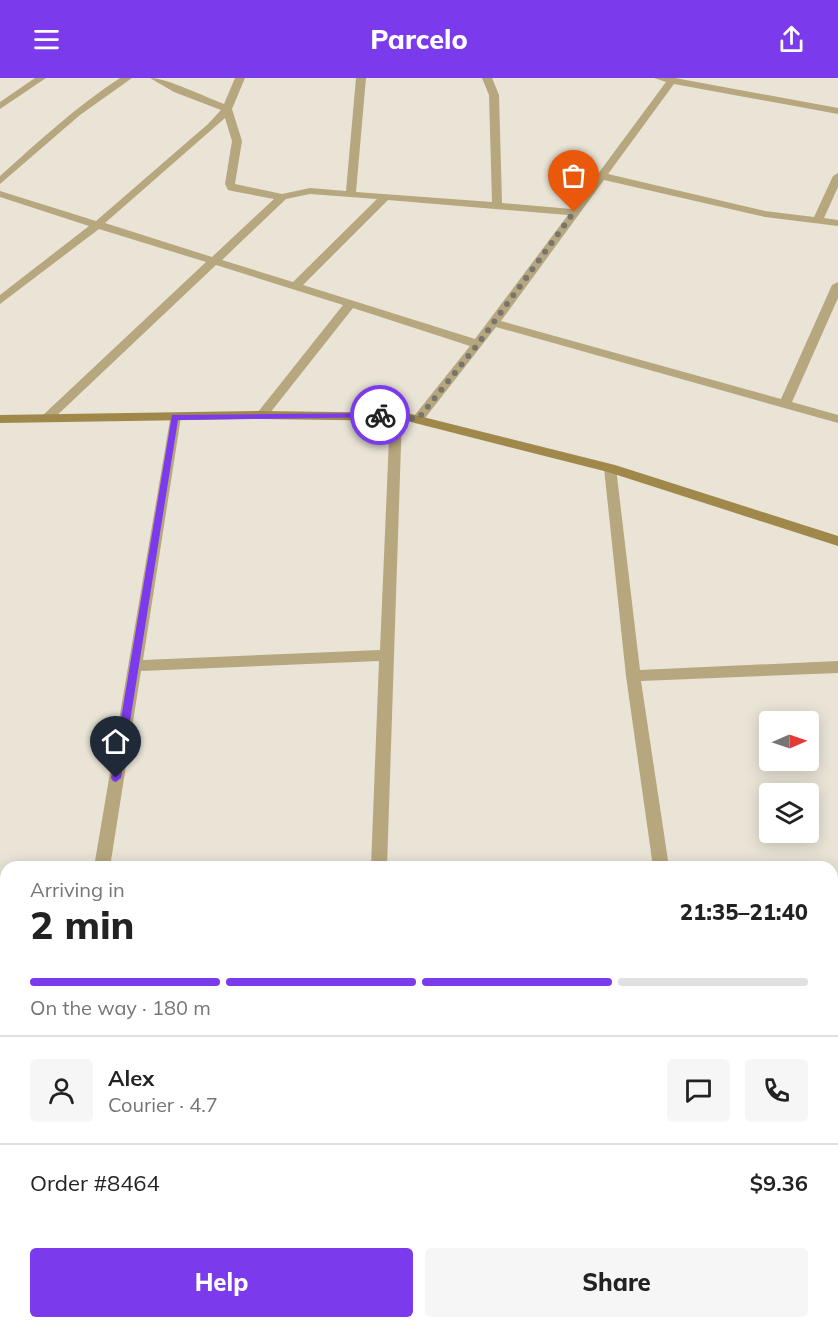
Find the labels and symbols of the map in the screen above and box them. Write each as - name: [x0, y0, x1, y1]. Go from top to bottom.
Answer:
- pin: [548, 150, 599, 212]
- courier: [350, 385, 410, 445]
- north arrow: [759, 711, 819, 771]
- pin: [90, 716, 141, 778]

